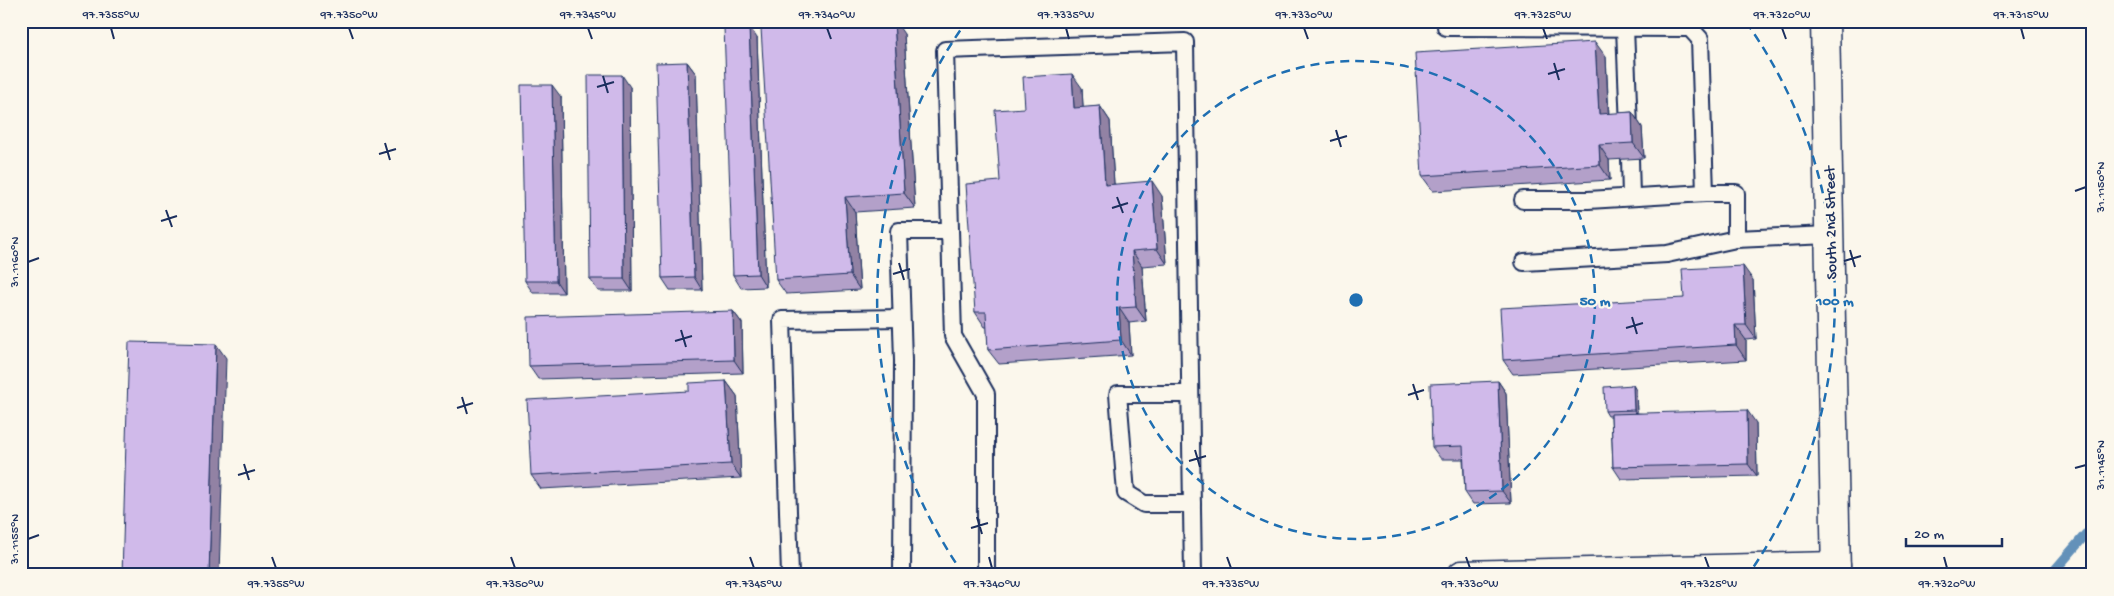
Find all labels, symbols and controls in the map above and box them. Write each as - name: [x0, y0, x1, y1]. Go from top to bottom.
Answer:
- text: 97.7355°W: [82, 9, 139, 23]
- text: 97.7350°W: [319, 9, 378, 23]
- text: 97.7345°W: [559, 9, 616, 23]
- text: 97.7340°W: [798, 9, 855, 23]
- text: 97.7335°W: [1037, 9, 1094, 23]
- text: 97.7330°W: [1274, 9, 1333, 23]
- text: 97.7325°W: [1514, 9, 1571, 23]
- text: 97.7320°W: [1753, 9, 1810, 23]
- text: 97.7315°W: [1992, 9, 2049, 23]
- text: 31.1150°N: [2095, 161, 2109, 213]
- street label: South 2nd Street: [1822, 165, 1843, 280]
- text: 31.1160°N: [9, 237, 23, 288]
- centre of rings: [1347, 291, 1365, 309]
- text: 50 m: [1580, 293, 1611, 311]
- text: 100 m: [1815, 293, 1854, 311]
- text: 31.1145°N: [2095, 440, 2109, 491]
- text: 31.1155°N: [9, 514, 23, 565]
- scale bar: [1906, 516, 2003, 548]
- text: 20 m: [1914, 526, 1944, 544]
- text: 97.7355°W: [247, 578, 304, 592]
- text: 97.7350°W: [485, 578, 544, 592]
- text: 97.7345°W: [725, 578, 782, 592]
- text: 97.7340°W: [963, 578, 1020, 592]
- text: 97.7335°W: [1202, 578, 1259, 592]
- text: 97.7330°W: [1440, 578, 1499, 592]
- text: 97.7325°W: [1680, 578, 1737, 592]
- text: 97.7320°W: [1918, 578, 1975, 592]

